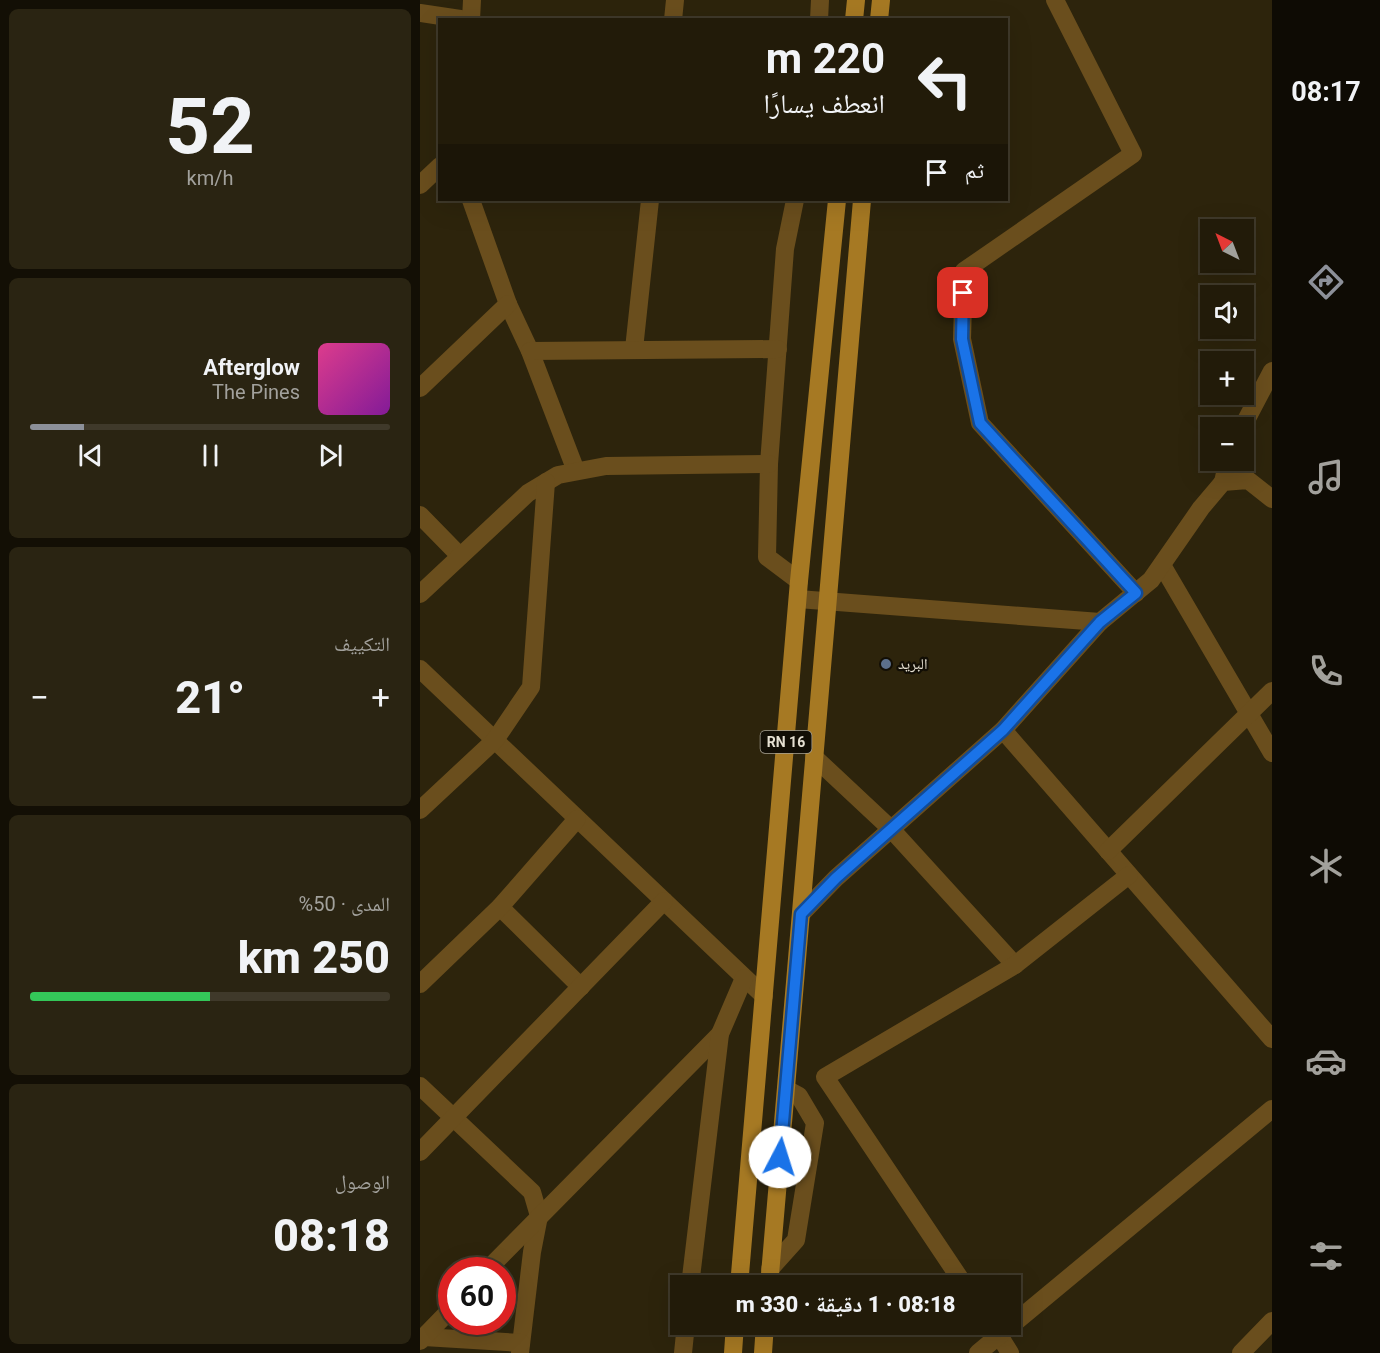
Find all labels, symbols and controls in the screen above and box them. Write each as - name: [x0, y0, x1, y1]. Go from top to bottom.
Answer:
- text: 220 m: [766, 34, 885, 83]
- icon: left: [906, 42, 984, 120]
- text: 08:17: [1291, 76, 1361, 108]
- text: 52: [165, 81, 255, 172]
- text: انعطف يسارًا: [763, 88, 885, 120]
- icon: arrive: [920, 156, 953, 189]
- text: ثم: [965, 158, 984, 183]
- text: km/h: [187, 166, 233, 190]
- north arrow: [1200, 219, 1254, 273]
- map controls: [1200, 219, 1254, 471]
- icon: directions: [1305, 261, 1347, 303]
- pin: [937, 267, 988, 318]
- icon: arrive: [946, 276, 979, 309]
- button: sound: [1200, 285, 1254, 339]
- button: +: [1200, 351, 1254, 405]
- text: Afterglow: [203, 355, 300, 380]
- text: The Pines: [212, 380, 300, 404]
- button: −: [1200, 417, 1254, 471]
- icon: previous: [74, 439, 107, 472]
- icon: pause: [194, 439, 227, 472]
- icon: next: [314, 439, 347, 472]
- icon: music: [1305, 456, 1347, 498]
- text: التكييف: [334, 632, 390, 656]
- icon: phone: [1305, 650, 1347, 692]
- place label: البريد: [898, 655, 927, 673]
- marker: البريد: [879, 657, 893, 671]
- text: 21°: [175, 671, 245, 724]
- text: −: [30, 678, 49, 717]
- text: +: [371, 678, 390, 717]
- road number: RN 16: [760, 731, 812, 753]
- icon: climate: [1305, 845, 1347, 887]
- text: المدى · 50%: [299, 892, 390, 916]
- text: 250 km: [238, 931, 390, 984]
- icon: car: [1305, 1040, 1347, 1082]
- position arrow: [748, 1125, 812, 1189]
- text: الوصول: [335, 1170, 390, 1194]
- text: 08:18: [273, 1209, 390, 1262]
- icon: filters: [1305, 1235, 1347, 1277]
- speed limit sign: 60: [438, 1257, 516, 1335]
- text: 08:18 · 1 دقيقة · 330 m: [736, 1292, 955, 1317]

